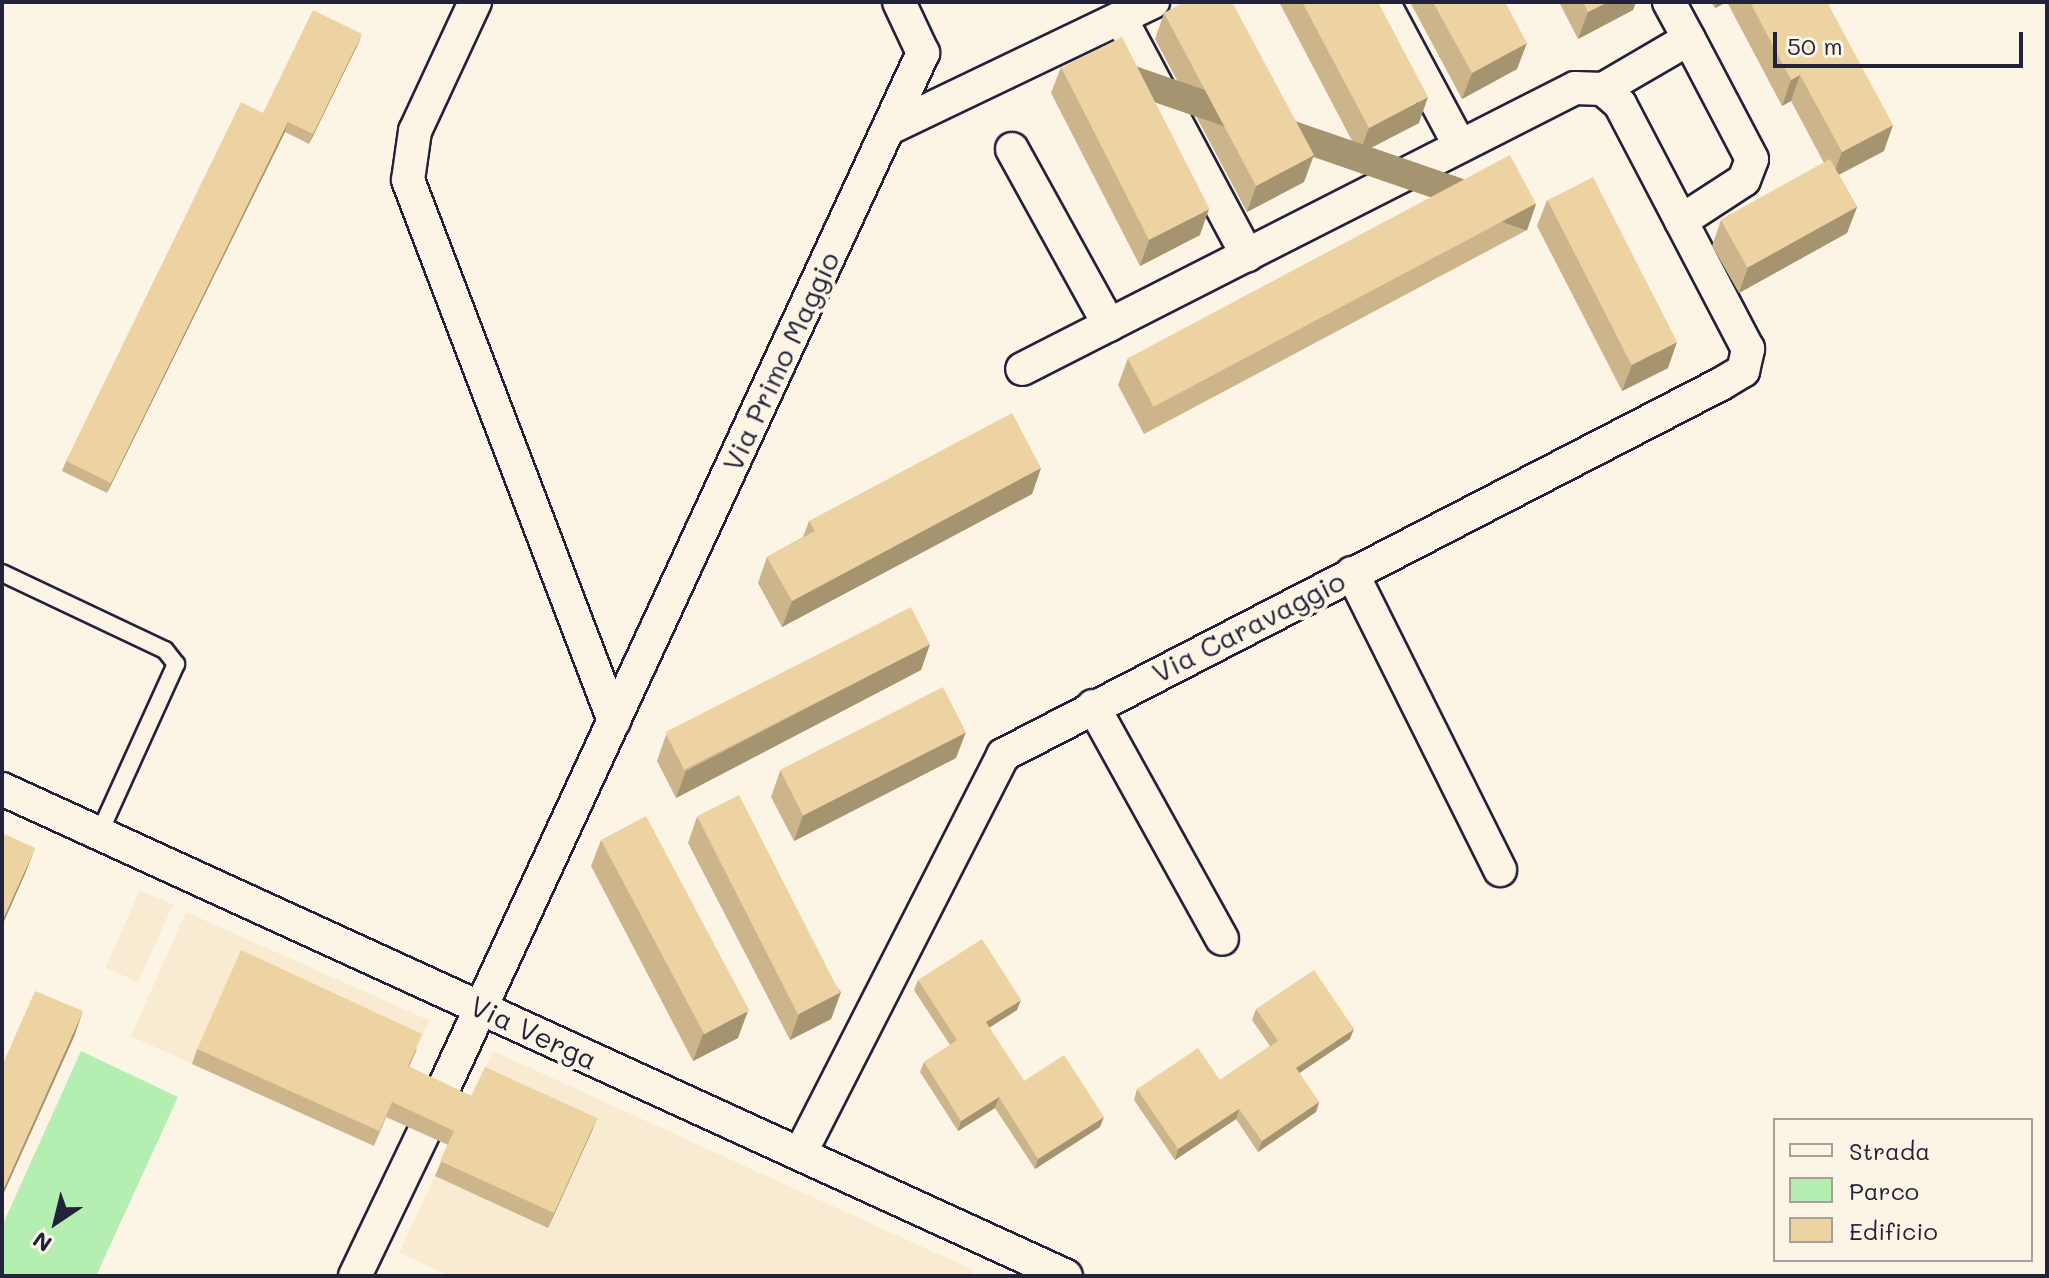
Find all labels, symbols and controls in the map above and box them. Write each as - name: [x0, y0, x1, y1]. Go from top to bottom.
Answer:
- scale bar: [1777, 16, 2027, 66]
- text: 50 m: [1787, 30, 1843, 61]
- street label: Via Primo Maggio: [714, 246, 846, 476]
- street label: Via Caravaggio: [1146, 563, 1350, 689]
- street label: Via Verga: [465, 988, 603, 1076]
- legend: [1773, 1118, 2033, 1262]
- text: Strada: [1849, 1135, 1930, 1166]
- text: Parco: [1849, 1175, 1919, 1206]
- north arrow: [16, 1182, 96, 1262]
- text: Edificio: [1849, 1215, 1938, 1246]
- text: N: [27, 1225, 57, 1259]

